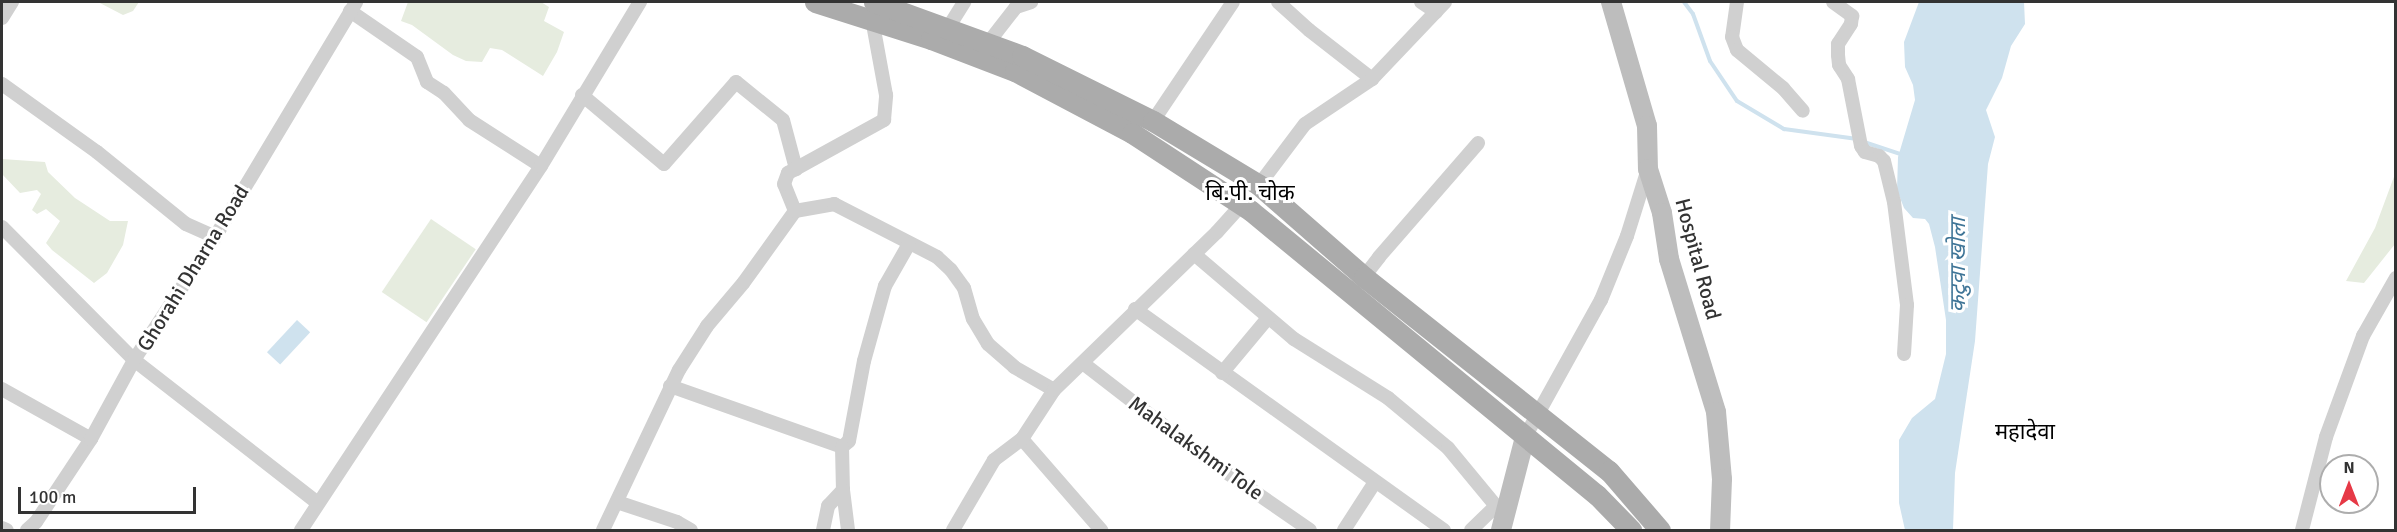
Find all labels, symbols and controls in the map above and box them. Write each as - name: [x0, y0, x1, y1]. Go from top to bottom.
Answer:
- street label: Ghorahi Dharna Road: [132, 180, 254, 356]
- district label: बि.पी. चोक: [1205, 180, 1295, 206]
- street label: Hospital Road: [1670, 196, 1726, 322]
- water label: कटुवा खोला: [1945, 217, 1971, 313]
- street label: Mahalakshmi Tole: [1124, 391, 1268, 505]
- district label: महादेवा: [1995, 419, 2055, 445]
- north arrow: [2319, 454, 2379, 514]
- text: N: [2343, 458, 2355, 478]
- scale bar: [21, 475, 200, 513]
- text: 100 m: [29, 486, 76, 508]

